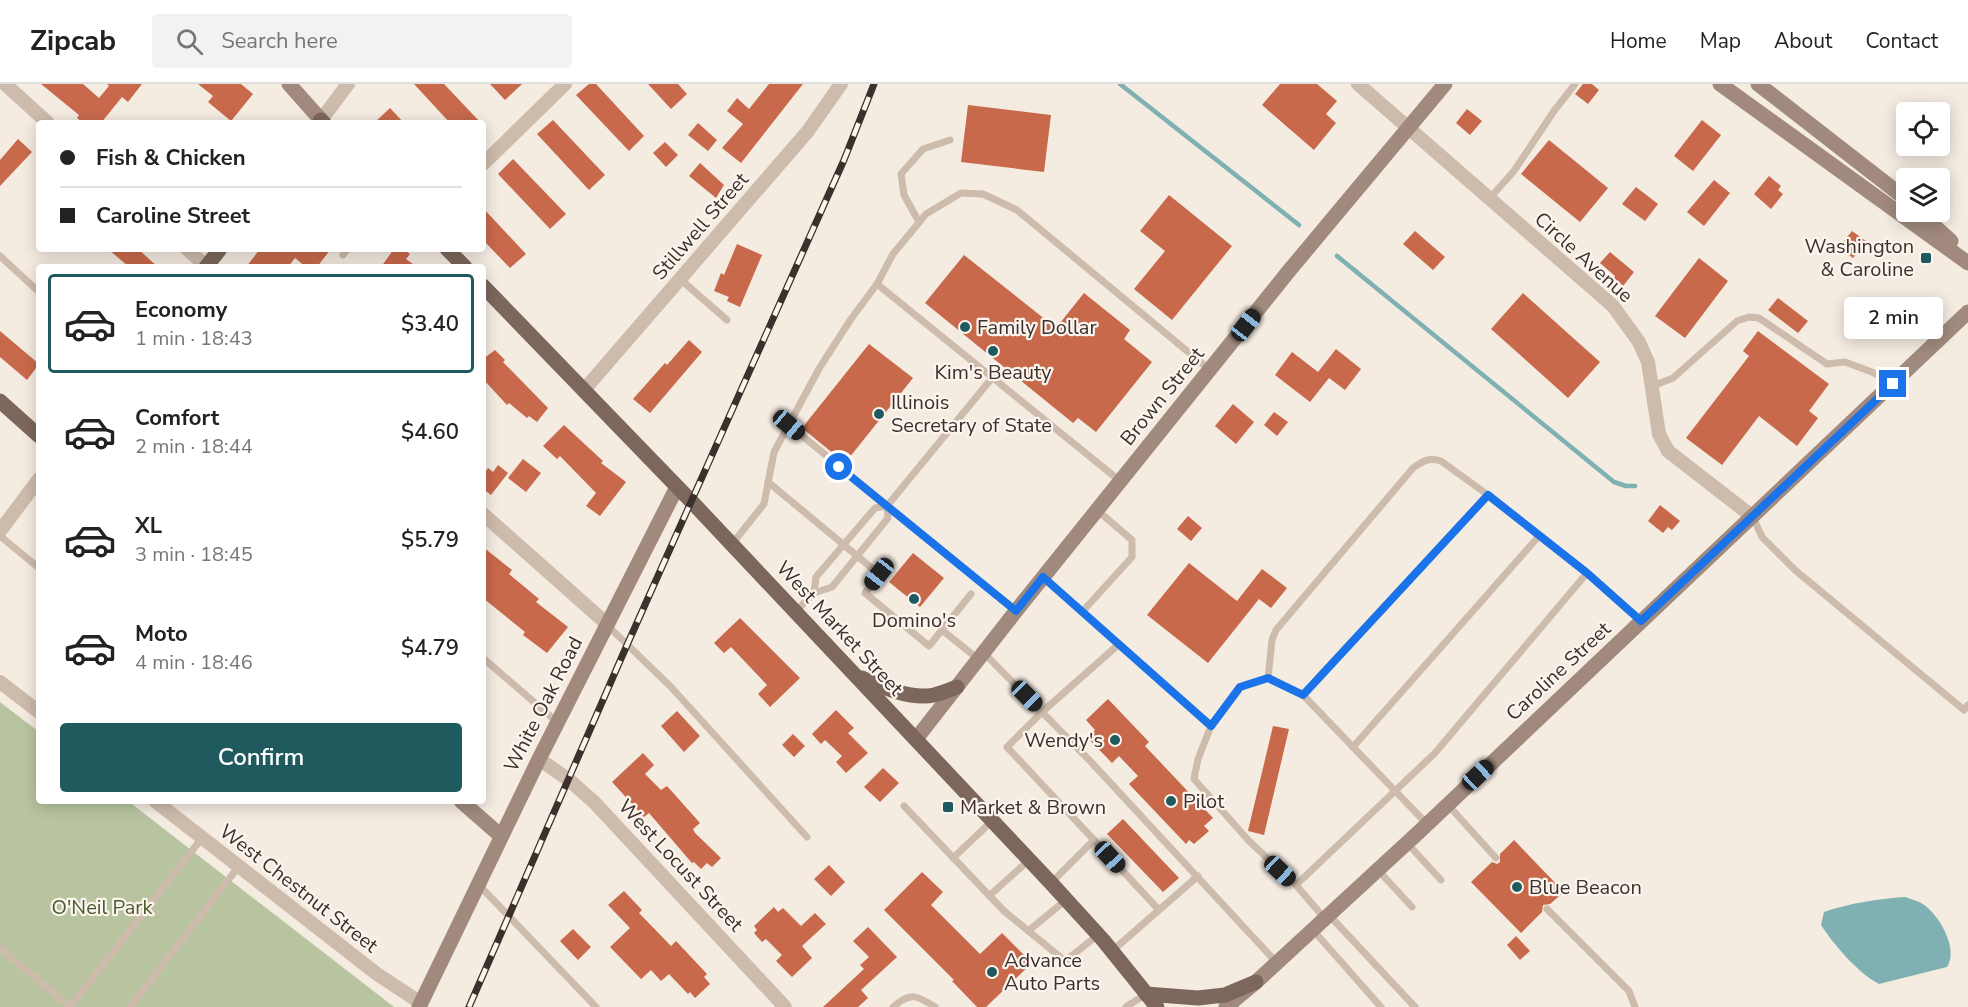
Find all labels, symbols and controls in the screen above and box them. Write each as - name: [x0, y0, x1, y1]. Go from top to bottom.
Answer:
- search box: [152, 14, 572, 68]
- text: Zipcab: [30, 22, 116, 60]
- icon: search: [173, 25, 206, 58]
- text: Search here: [221, 26, 338, 56]
- text: Home: [1610, 27, 1667, 55]
- text: Map: [1700, 27, 1741, 55]
- text: About: [1774, 27, 1832, 55]
- text: Contact: [1865, 27, 1938, 55]
- map controls: [1896, 102, 1950, 222]
- button: locate: [1896, 102, 1950, 156]
- text: Fish & Chicken: [96, 143, 246, 173]
- street label: Stillwell Street: [646, 166, 755, 286]
- button: layers: [1896, 168, 1950, 222]
- text: Caroline Street: [96, 201, 250, 231]
- street label: Circle Avenue: [1529, 206, 1639, 309]
- place label: Washington & Caroline: [1804, 233, 1914, 283]
- marker: Washington & Caroline: [1919, 251, 1933, 265]
- text: Economy: [135, 295, 227, 325]
- icon: car: [63, 297, 117, 351]
- callout: 2 min: [1844, 297, 1942, 339]
- text: 2 min: [1868, 304, 1919, 331]
- car: [1228, 305, 1264, 345]
- text: $3.40: [401, 309, 459, 339]
- place label: Family Dollar: [977, 314, 1097, 341]
- marker: Family Dollar: [958, 320, 972, 334]
- text: 1 min · 18:43: [135, 325, 253, 352]
- street label: Brown Street: [1114, 341, 1211, 451]
- marker: Kim's Beauty: [986, 344, 1000, 358]
- place label: Kim's Beauty: [935, 359, 1052, 386]
- route end: [1879, 370, 1906, 397]
- place label: Illinois Secretary of State: [891, 389, 1052, 439]
- text: Comfort: [135, 403, 219, 433]
- icon: car: [63, 405, 117, 459]
- car: [769, 407, 809, 443]
- marker: Illinois Secretary of State: [872, 407, 886, 421]
- text: $4.60: [401, 417, 459, 447]
- text: 2 min · 18:44: [135, 433, 253, 460]
- route start: [825, 453, 852, 480]
- text: XL: [135, 511, 162, 541]
- icon: car: [63, 513, 117, 567]
- text: $5.79: [401, 525, 459, 555]
- text: 3 min · 18:45: [135, 541, 253, 568]
- car: [861, 554, 897, 594]
- street label: West Market Street: [770, 555, 910, 702]
- marker: Domino's: [907, 592, 921, 606]
- place label: Domino's: [872, 607, 956, 634]
- street label: Caroline Street: [1500, 615, 1617, 727]
- text: Moto: [135, 619, 188, 649]
- icon: car: [63, 621, 117, 675]
- street label: White Oak Road: [498, 632, 589, 776]
- text: $4.79: [401, 633, 459, 663]
- text: 4 min · 18:46: [135, 649, 253, 676]
- car: [1008, 677, 1046, 715]
- button: Confirm: [60, 723, 462, 792]
- place label: Wendy's: [1024, 727, 1103, 754]
- marker: Wendy's: [1108, 733, 1122, 747]
- car: [1459, 756, 1497, 794]
- place label: Pilot: [1183, 788, 1225, 815]
- street label: West Locust Street: [612, 793, 750, 938]
- place label: Market & Brown: [960, 794, 1106, 821]
- marker: Pilot: [1164, 794, 1178, 808]
- marker: Market & Brown: [941, 800, 955, 814]
- street label: West Chestnut Street: [214, 818, 384, 959]
- car: [1091, 838, 1129, 876]
- car: [1261, 852, 1299, 890]
- place label: Blue Beacon: [1529, 874, 1642, 901]
- marker: Blue Beacon: [1510, 880, 1524, 894]
- park label: O'Neil Park: [52, 894, 153, 921]
- place label: Advance Auto Parts: [1004, 947, 1100, 997]
- marker: Advance Auto Parts: [985, 965, 999, 979]

